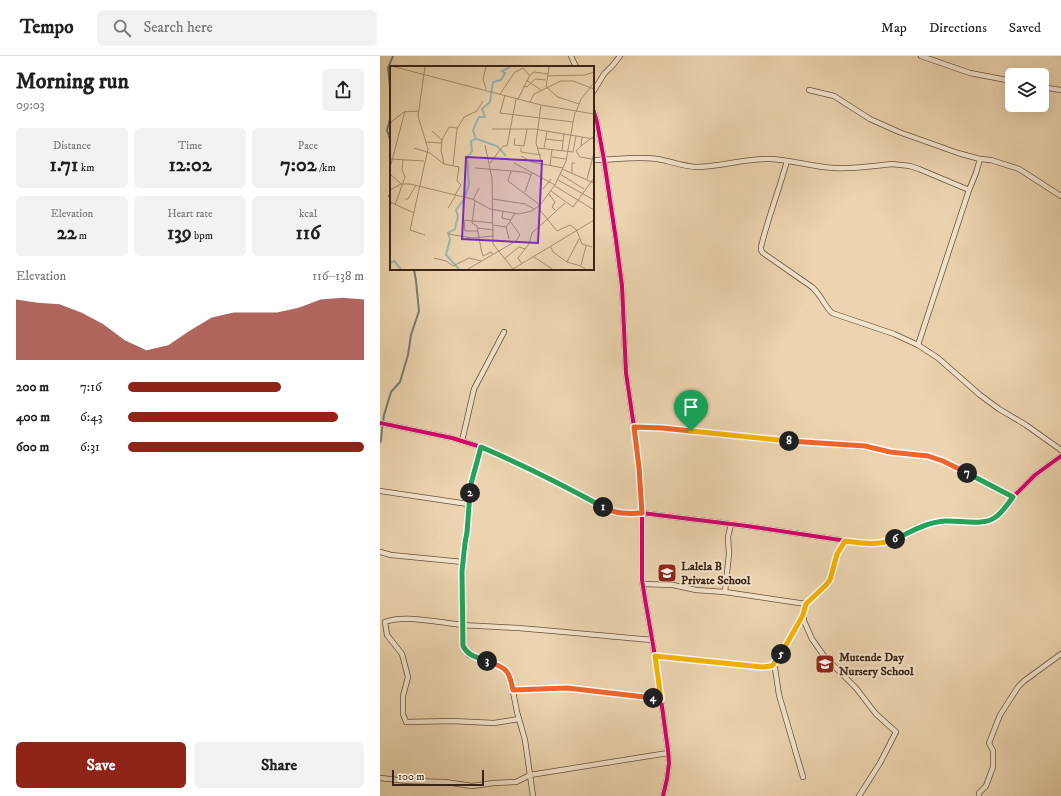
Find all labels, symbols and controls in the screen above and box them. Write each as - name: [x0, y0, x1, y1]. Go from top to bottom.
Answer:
- search box: [97, 10, 377, 46]
- text: Tempo: [20, 16, 73, 39]
- icon: search: [111, 17, 133, 39]
- text: Search here: [143, 18, 213, 37]
- text: Map: [881, 19, 907, 37]
- text: Directions: [929, 19, 987, 37]
- text: Saved: [1009, 19, 1041, 37]
- inset map: [390, 66, 594, 270]
- text: Morning run: [16, 68, 129, 95]
- map controls: [1005, 68, 1049, 112]
- button: layers: [1005, 68, 1049, 112]
- button: share: [322, 69, 364, 111]
- text: 09:03: [16, 97, 45, 113]
- text: Distance: [53, 139, 91, 153]
- text: Time: [178, 139, 202, 153]
- text: Pace: [298, 139, 318, 153]
- text: 1.71: [50, 153, 78, 178]
- text: 12:02: [169, 153, 211, 178]
- text: 7:02: [280, 153, 317, 178]
- text: km: [78, 161, 94, 175]
- text: /km: [317, 161, 336, 175]
- text: Elevation: [51, 207, 93, 221]
- text: Heart rate: [167, 207, 213, 221]
- text: kcal: [299, 207, 317, 221]
- text: 22: [57, 221, 77, 246]
- text: 139: [167, 221, 192, 246]
- text: 116: [295, 221, 321, 246]
- text: m: [77, 229, 87, 243]
- text: bpm: [192, 229, 213, 243]
- text: Elevation: [16, 268, 66, 284]
- text: 116–138 m: [312, 268, 364, 284]
- text: 200 m: [16, 379, 49, 395]
- text: 7:16: [80, 379, 102, 395]
- pin: [674, 390, 708, 431]
- icon: arrive: [680, 396, 702, 418]
- text: 400 m: [16, 409, 50, 425]
- text: 6:43: [80, 409, 103, 425]
- pin: 8: [779, 431, 799, 451]
- text: 8: [786, 434, 792, 448]
- text: 600 m: [16, 439, 49, 455]
- text: 6:31: [80, 439, 100, 455]
- pin: 7: [957, 463, 977, 483]
- text: 7: [964, 466, 970, 480]
- pin: 2: [460, 483, 480, 503]
- text: 2: [467, 486, 473, 500]
- pin: 1: [593, 497, 613, 517]
- text: 1: [601, 500, 605, 514]
- pin: 6: [885, 529, 905, 549]
- text: 6: [892, 532, 898, 546]
- place label: Lalela B Private School: [681, 559, 751, 588]
- school or university icon: Lalela B Private School: [656, 562, 678, 584]
- pin: 5: [771, 644, 791, 664]
- text: 5: [778, 647, 784, 661]
- place label: Mutende Day Nursery School: [839, 650, 914, 679]
- pin: 3: [477, 651, 497, 671]
- school or university icon: Mutende Day Nursery School: [814, 653, 836, 675]
- text: 3: [485, 654, 489, 668]
- pin: 4: [643, 688, 663, 708]
- text: 4: [650, 691, 656, 705]
- button: Save: [16, 742, 186, 788]
- button: Share: [194, 742, 364, 788]
- scale bar: [392, 768, 484, 787]
- text: 100 m: [398, 770, 424, 784]

